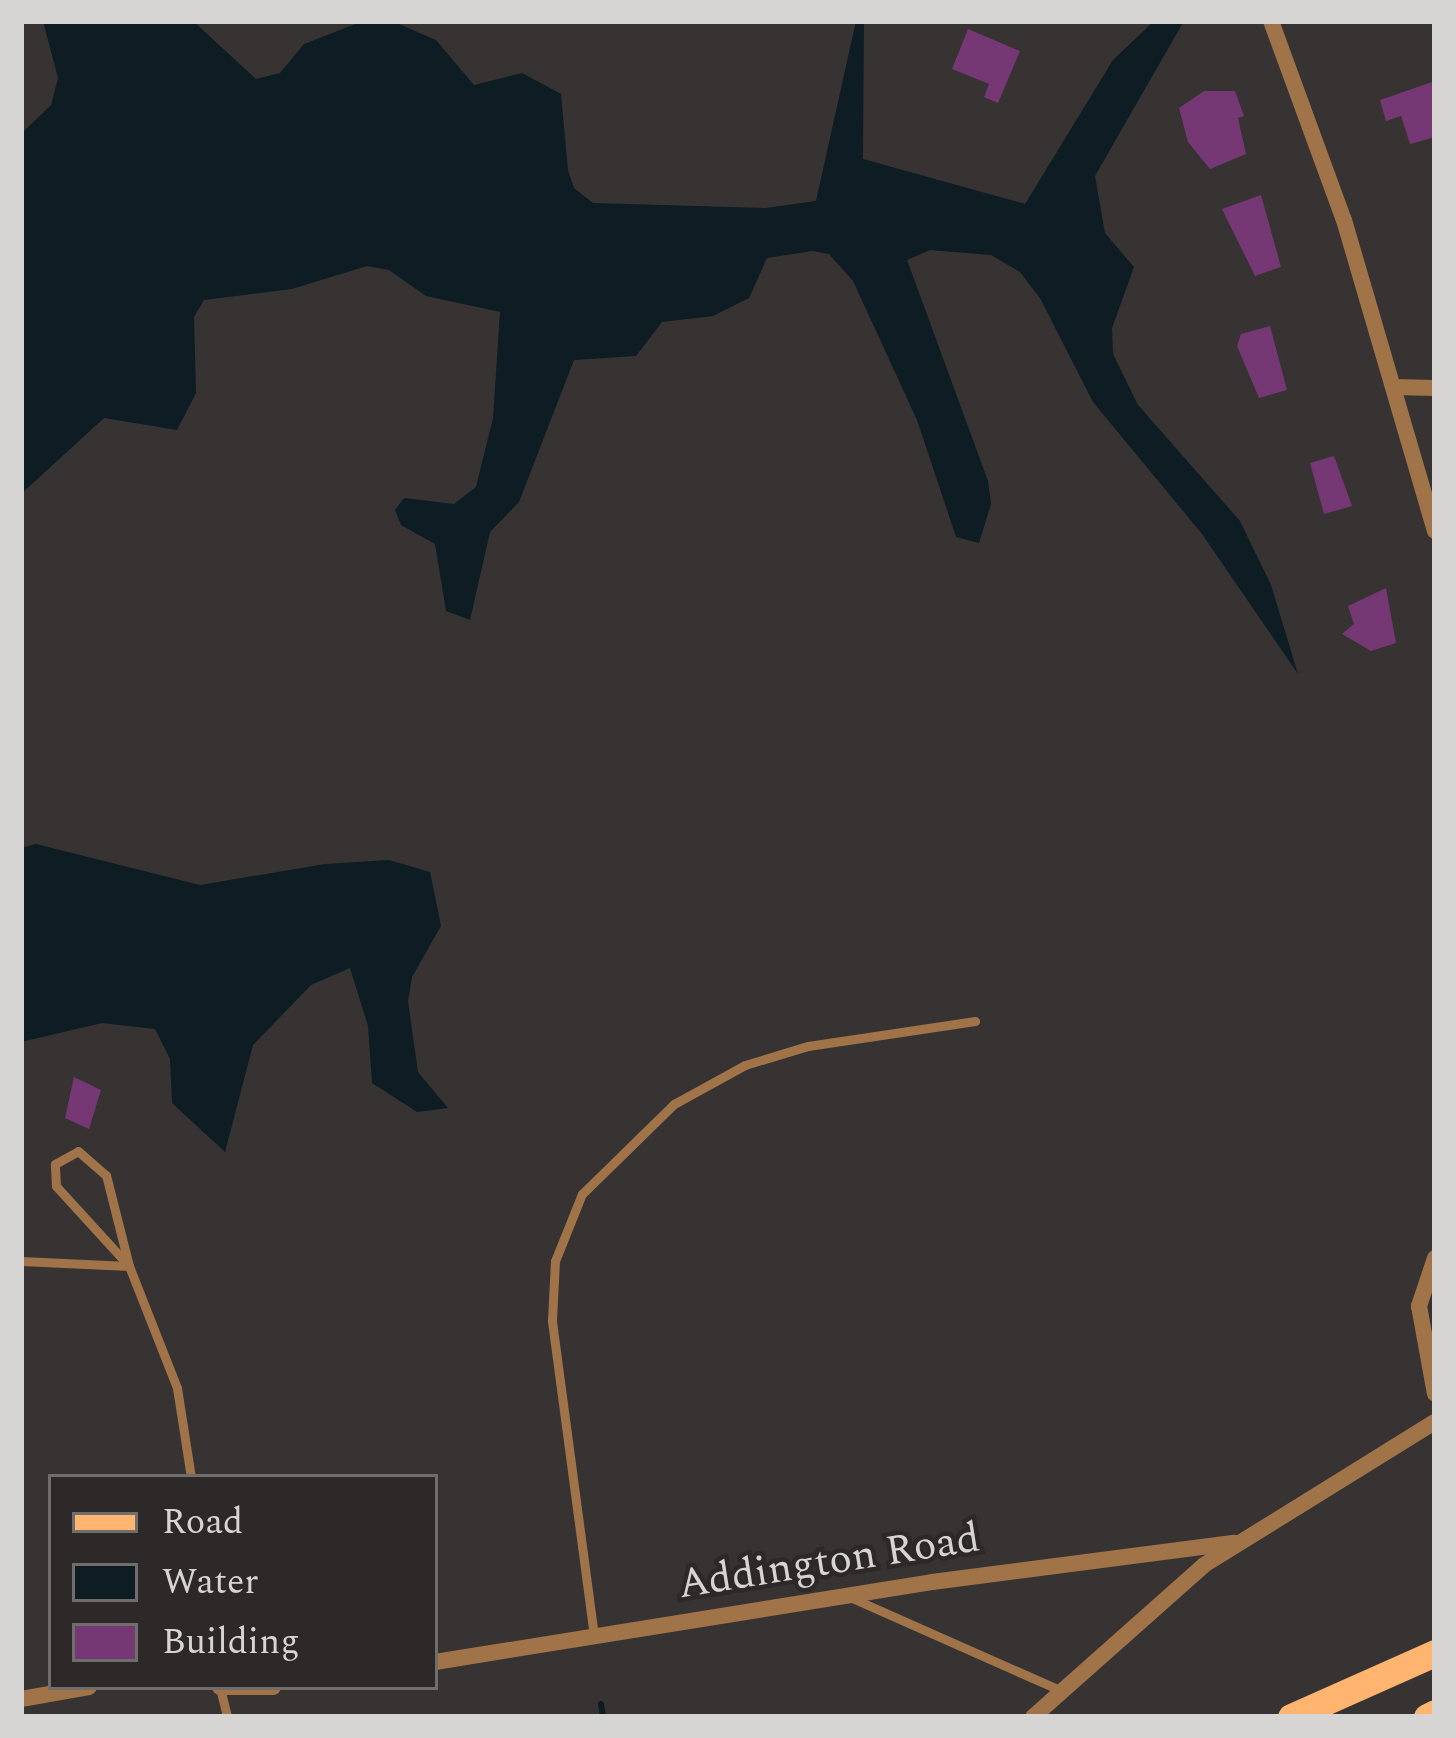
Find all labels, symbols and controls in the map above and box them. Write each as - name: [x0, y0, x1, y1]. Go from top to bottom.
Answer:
- legend: [48, 1474, 438, 1690]
- text: Road: [162, 1495, 243, 1550]
- street label: Addington Road: [674, 1513, 984, 1611]
- text: Water: [162, 1555, 259, 1610]
- text: Building: [162, 1615, 300, 1670]

